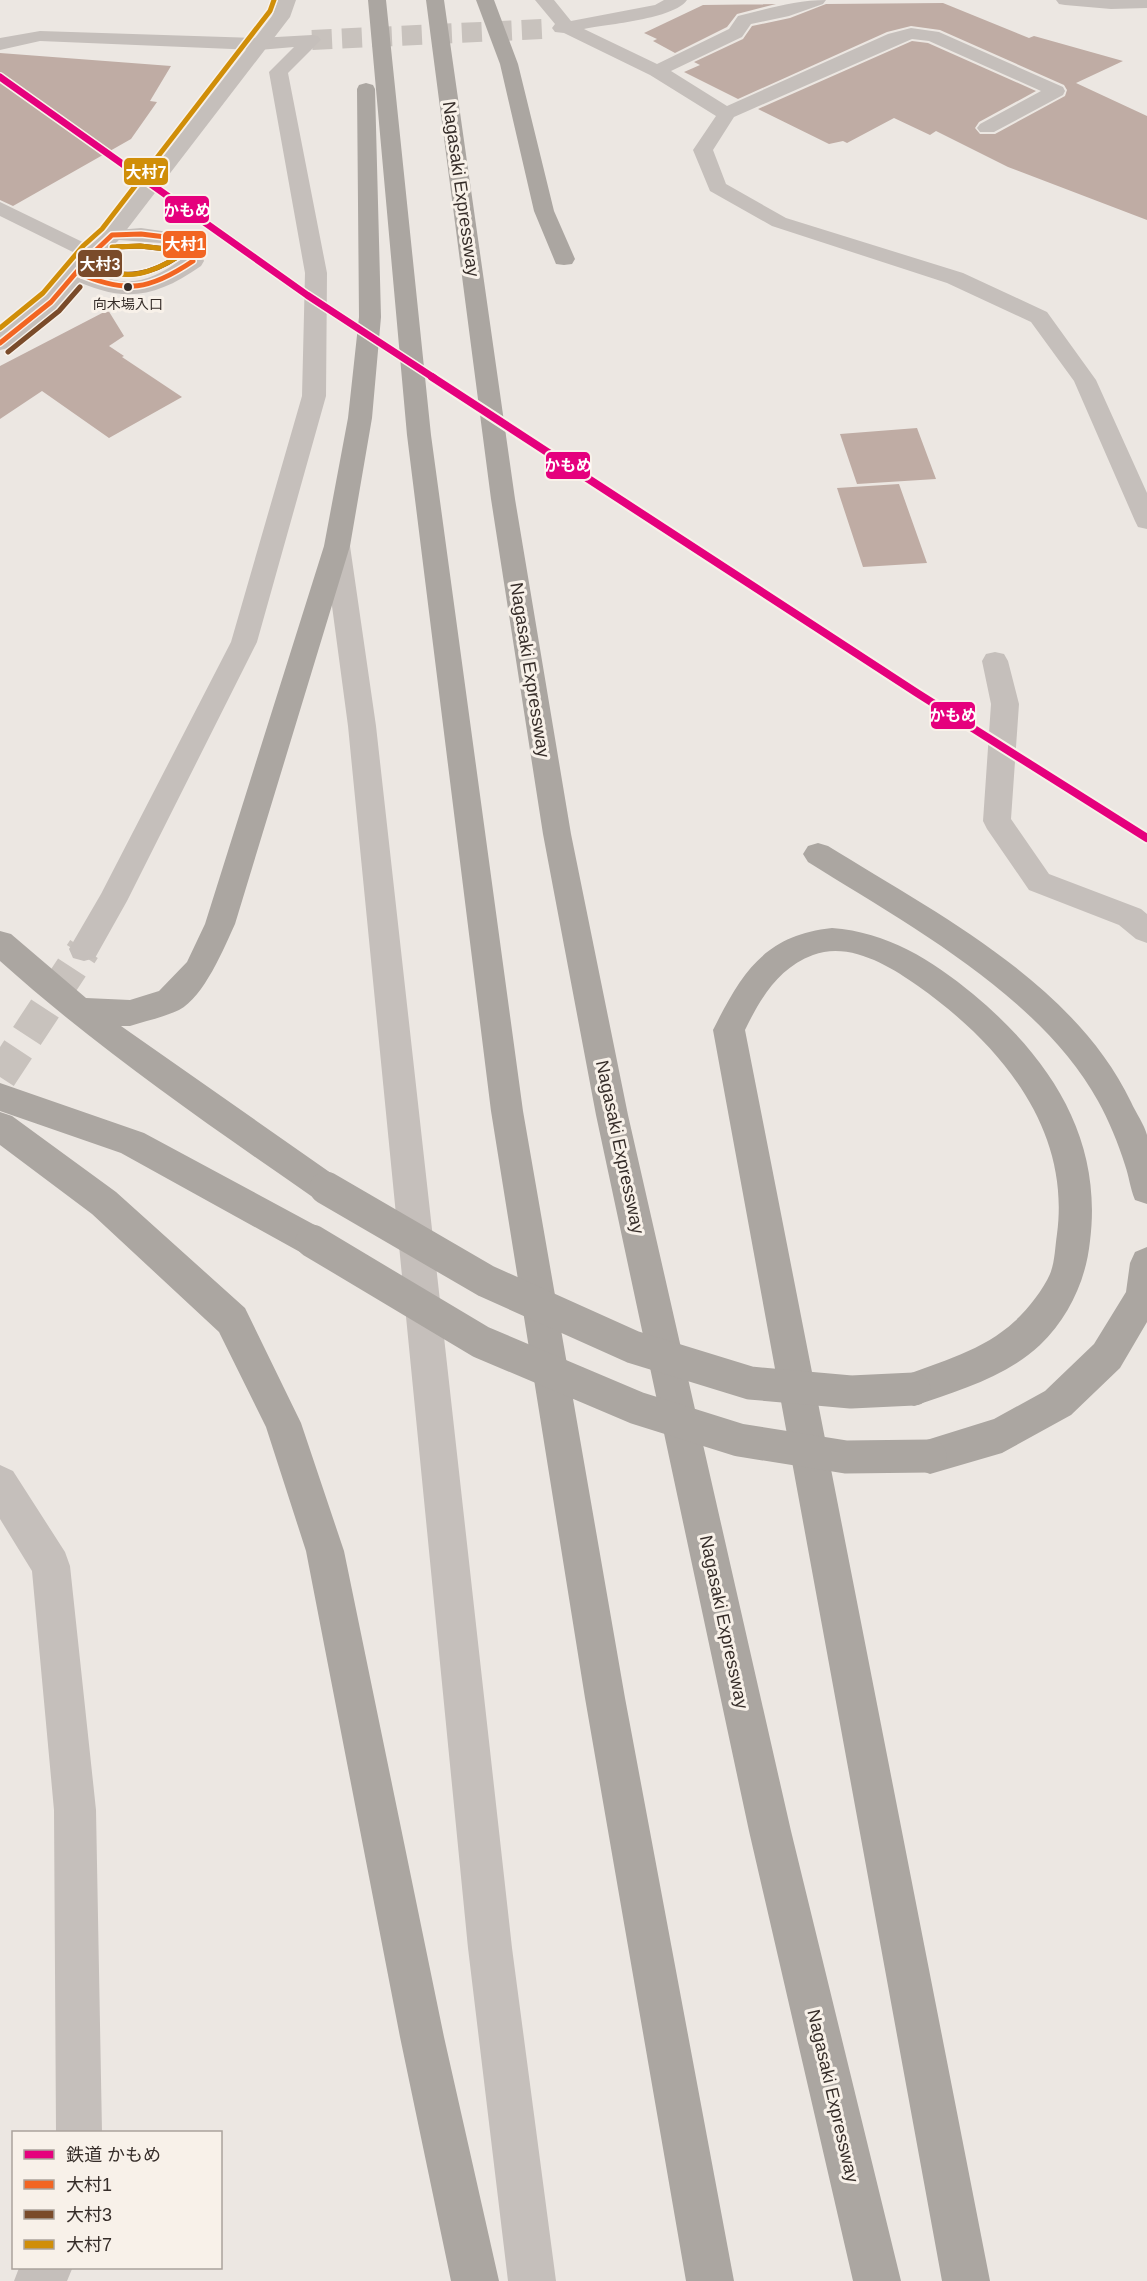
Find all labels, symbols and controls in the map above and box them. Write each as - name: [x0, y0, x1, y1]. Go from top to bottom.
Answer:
- street label: Nagasaki Expressway: [439, 100, 483, 278]
- line badge: 大村7: [123, 157, 169, 186]
- text: 大村7: [126, 163, 167, 181]
- line badge: かもめ: [164, 195, 210, 224]
- text: かもめ: [163, 202, 211, 219]
- line badge: 大村1: [162, 230, 207, 259]
- text: 大村1: [165, 235, 206, 253]
- line badge: 大村3: [77, 249, 123, 278]
- text: 大村3: [80, 255, 121, 273]
- marker: 向木場入口: [122, 281, 134, 293]
- place label: 向木場入口: [93, 296, 163, 312]
- line badge: かもめ: [545, 451, 591, 480]
- text: かもめ: [544, 457, 592, 474]
- street label: Nagasaki Expressway: [506, 581, 554, 759]
- line badge: かもめ: [930, 701, 976, 730]
- text: かもめ: [929, 707, 977, 724]
- street label: Nagasaki Expressway: [592, 1058, 648, 1236]
- street label: Nagasaki Expressway: [696, 1533, 752, 1711]
- street label: Nagasaki Expressway: [803, 2007, 863, 2185]
- legend: [12, 2131, 222, 2269]
- text: 鉄道 かもめ: [66, 2145, 161, 2165]
- text: 大村1: [66, 2175, 112, 2195]
- text: 大村3: [66, 2205, 112, 2225]
- text: 大村7: [66, 2235, 112, 2255]

